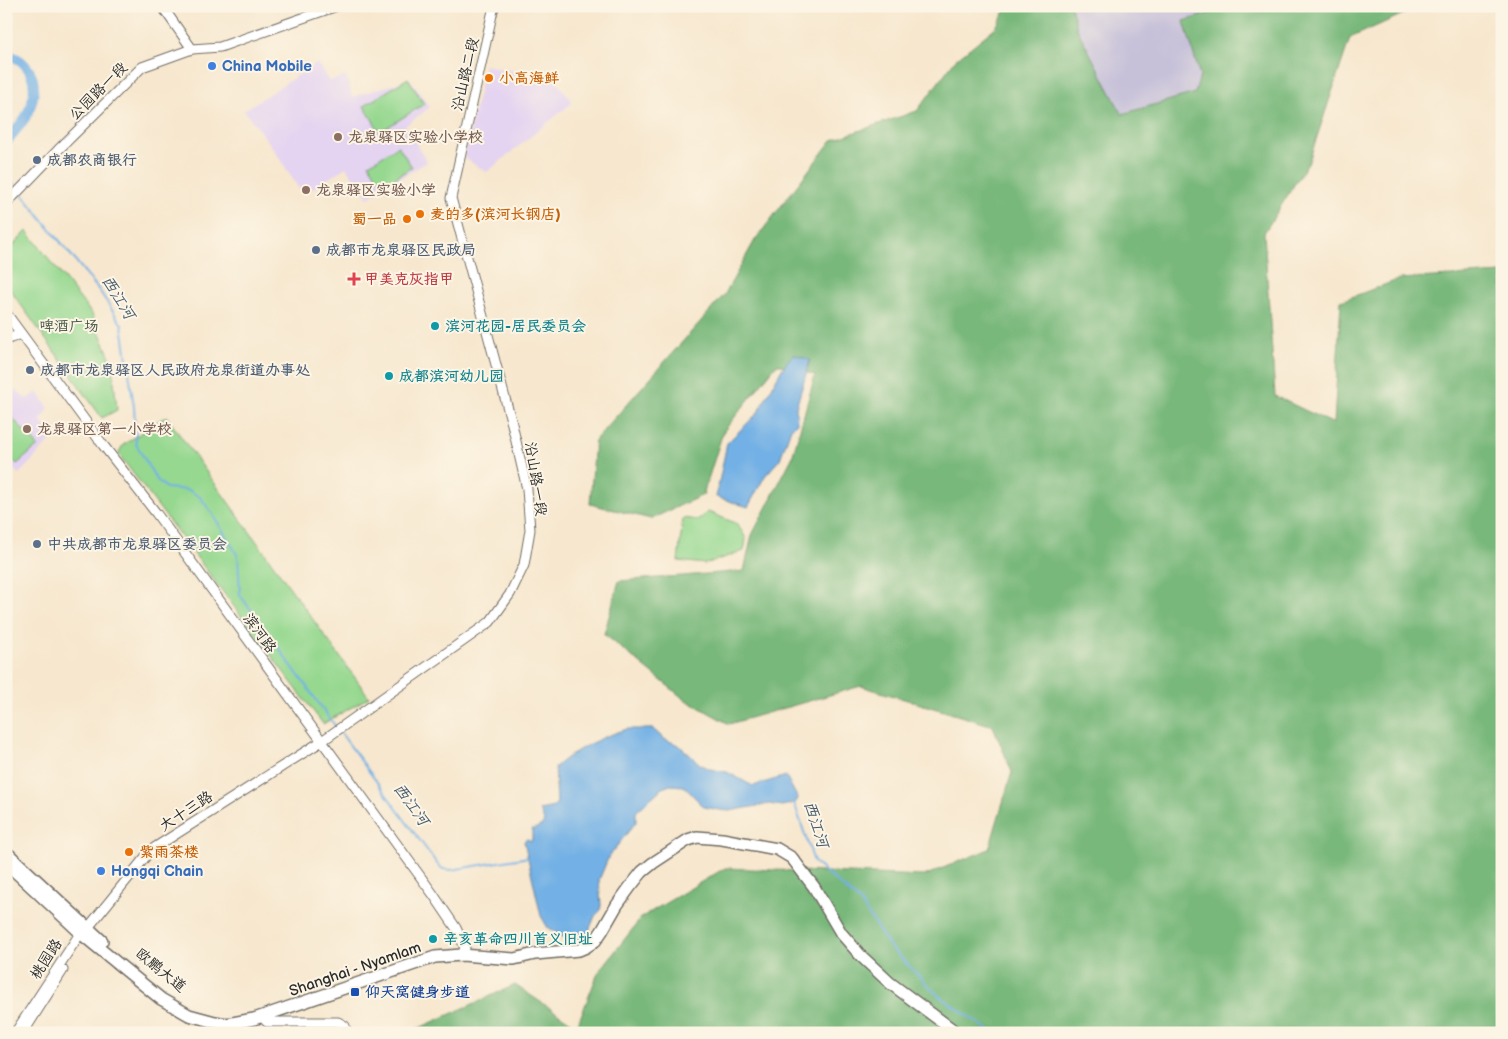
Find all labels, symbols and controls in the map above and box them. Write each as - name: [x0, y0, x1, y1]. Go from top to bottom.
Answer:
- street label: 沿山路二段: [448, 35, 483, 113]
- place label: China Mobile: [222, 57, 312, 76]
- street label: 公园路一段: [65, 58, 132, 125]
- marker: China Mobile: [206, 60, 218, 72]
- place label: 小高海鲜: [499, 69, 560, 88]
- marker: 小高海鲜: [483, 72, 495, 84]
- place label: 龙泉驿区实验小学校: [348, 128, 483, 147]
- marker: 龙泉驿区实验小学校: [332, 131, 344, 143]
- place label: 成都农商银行: [47, 151, 137, 170]
- marker: 成都农商银行: [31, 154, 43, 166]
- place label: 龙泉驿区实验小学: [316, 181, 436, 200]
- marker: 龙泉驿区实验小学: [300, 184, 312, 196]
- place label: 麦的多(滨河长钢店): [430, 205, 561, 224]
- marker: 麦的多(滨河长钢店): [414, 208, 426, 220]
- place label: 蜀一品: [352, 210, 397, 229]
- marker: 蜀一品: [401, 213, 413, 225]
- place label: 成都市龙泉驿区民政局: [326, 241, 476, 260]
- marker: 成都市龙泉驿区民政局: [310, 244, 322, 256]
- place label: 甲美克灰指甲: [364, 270, 454, 289]
- water label: 西江河: [97, 272, 140, 326]
- marker: 甲美克灰指甲: [348, 273, 360, 285]
- park label: 啤酒广场: [39, 317, 99, 336]
- place label: 滨河花园-居民委员会: [445, 317, 586, 336]
- marker: 滨河花园-居民委员会: [429, 320, 441, 332]
- place label: 成都市龙泉驿区人民政府龙泉街道办事处: [40, 361, 310, 380]
- marker: 成都市龙泉驿区人民政府龙泉街道办事处: [24, 364, 36, 376]
- place label: 成都滨河幼儿园: [399, 367, 504, 386]
- marker: 成都滨河幼儿园: [383, 370, 395, 382]
- place label: 龙泉驿区第一小学校: [37, 420, 172, 439]
- marker: 龙泉驿区第一小学校: [21, 423, 33, 435]
- street label: 沿山路一段: [520, 441, 551, 518]
- place label: 中共成都市龙泉驿区委员会: [47, 535, 227, 554]
- marker: 中共成都市龙泉驿区委员会: [31, 538, 43, 550]
- street label: 滨河路: [239, 610, 281, 657]
- water label: 西江河: [389, 780, 434, 832]
- street label: 大十三路: [156, 787, 217, 836]
- water label: 西江河: [799, 799, 833, 853]
- place label: 紫雨茶楼: [139, 843, 199, 862]
- marker: 紫雨茶楼: [123, 846, 135, 858]
- place label: Hongqi Chain: [111, 862, 203, 881]
- marker: Hongqi Chain: [95, 865, 107, 877]
- place label: 辛亥革命四川首义旧址: [443, 930, 593, 949]
- marker: 辛亥革命四川首义旧址: [427, 933, 439, 945]
- street label: 桃园路: [26, 935, 67, 983]
- street label: Shanghai - Nyamlam: [287, 938, 424, 1001]
- street label: 欧鹏大道: [131, 944, 190, 997]
- place label: 仰天窝健身步道: [365, 983, 470, 1002]
- marker: 仰天窝健身步道: [349, 986, 361, 998]

